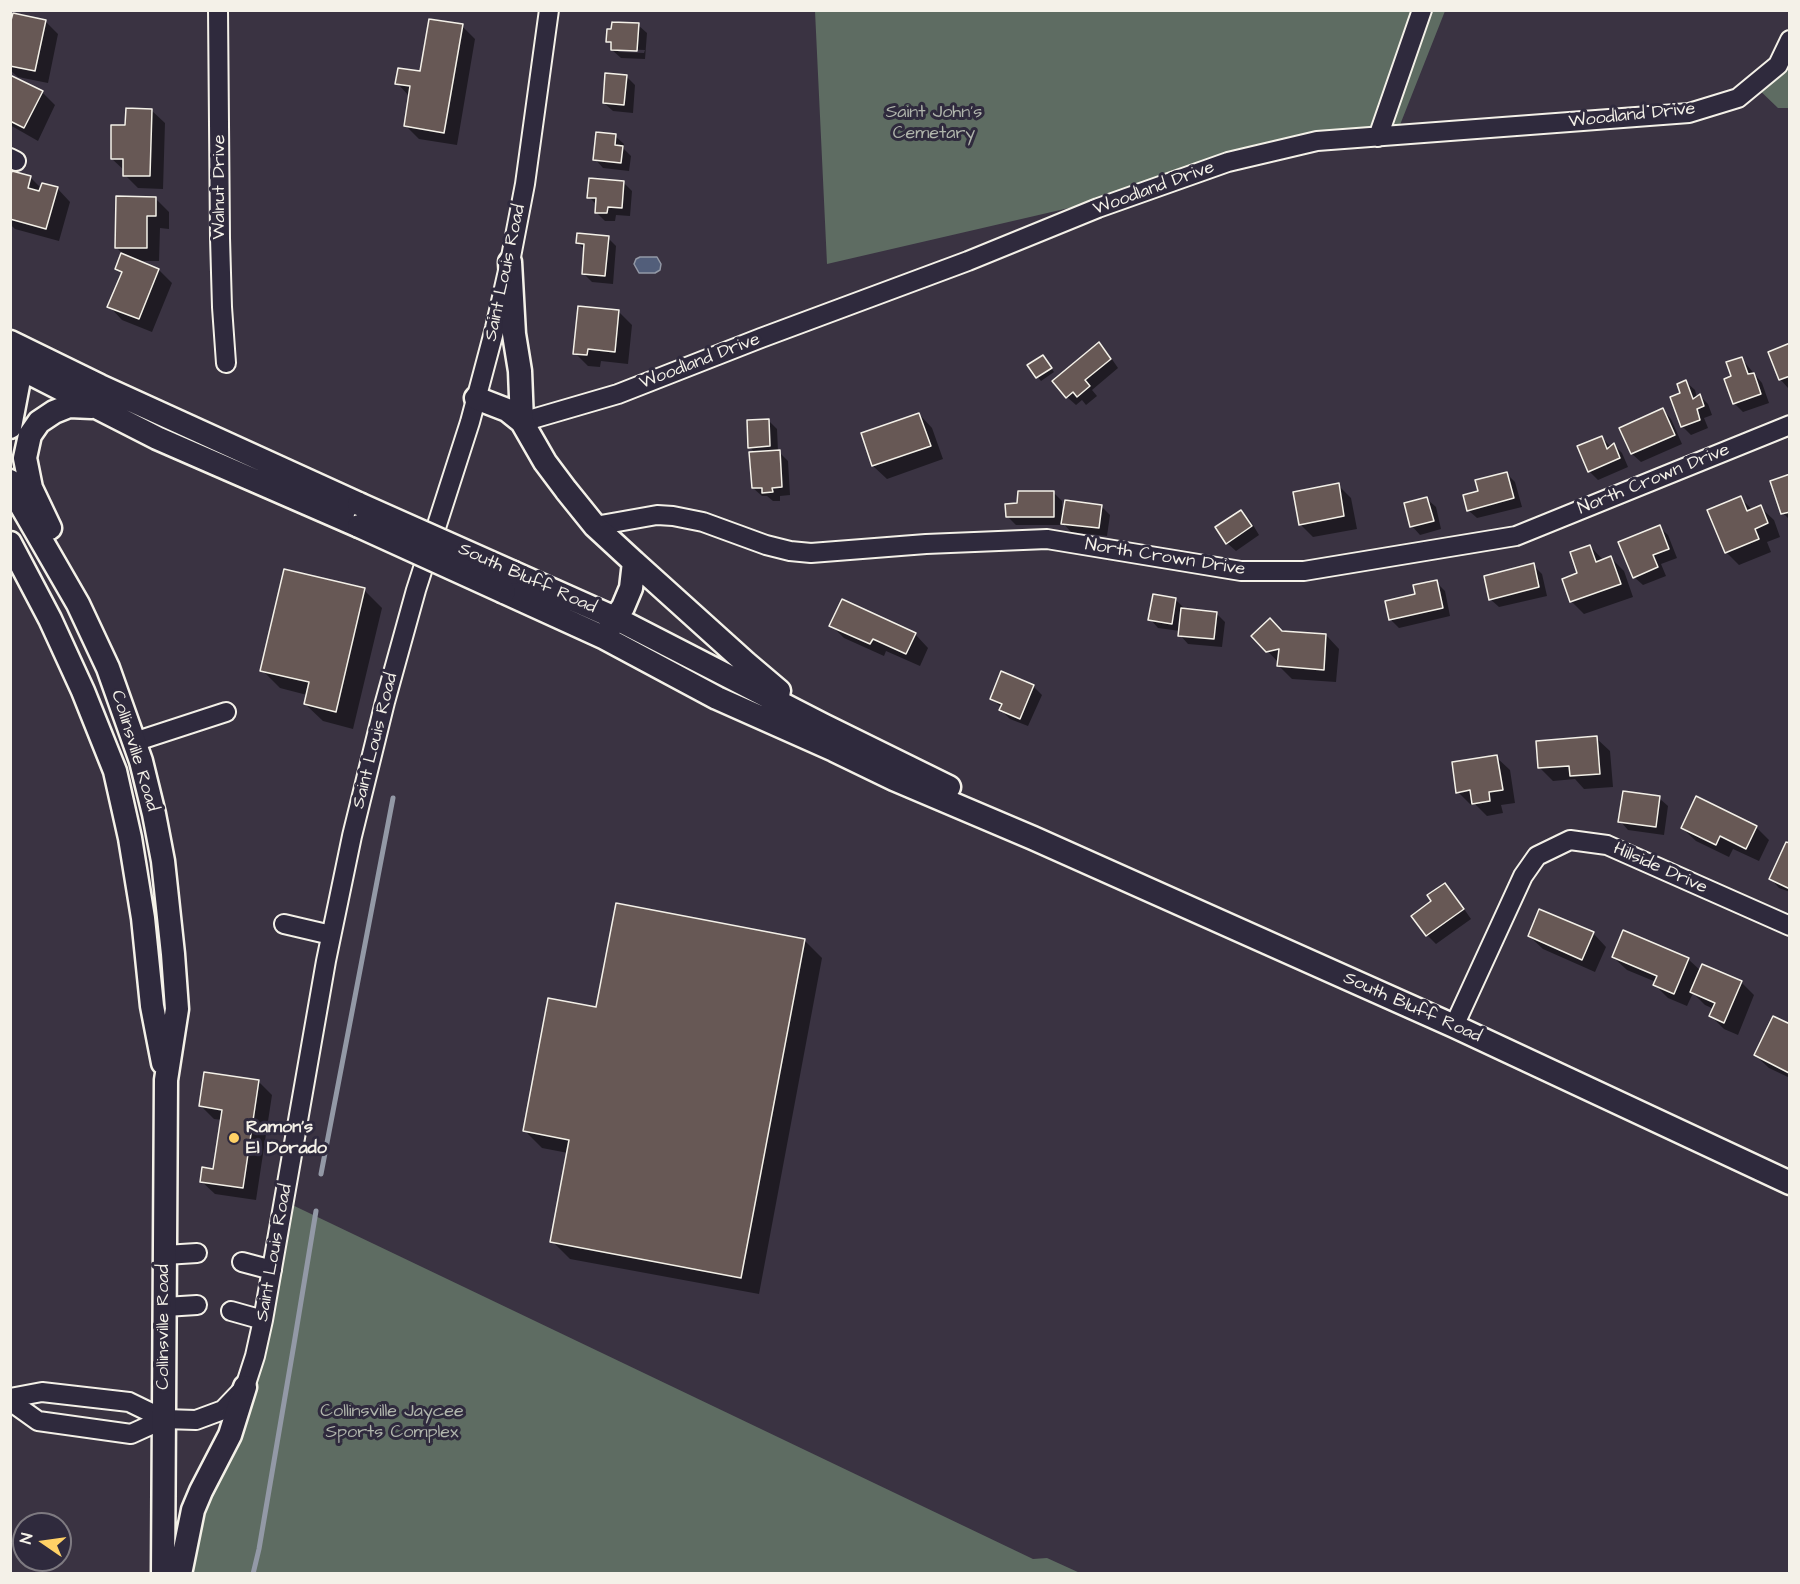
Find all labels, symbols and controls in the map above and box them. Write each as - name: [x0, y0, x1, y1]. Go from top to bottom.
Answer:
- street label: Woodland Drive: [1568, 99, 1696, 133]
- park label: Saint John's Cemetary: [886, 102, 982, 144]
- street label: Walnut Drive: [209, 135, 231, 239]
- street label: Woodland Drive: [1091, 157, 1217, 221]
- street label: Saint Louis Road: [481, 203, 531, 343]
- street label: Woodland Drive: [637, 329, 763, 395]
- street label: North Crown Drive: [1575, 440, 1733, 520]
- street label: North Crown Drive: [1083, 535, 1247, 581]
- street label: South Bluff Road: [455, 539, 599, 619]
- street label: Saint Louis Road: [349, 671, 403, 811]
- street label: Collinsville Road: [105, 688, 163, 814]
- street label: Hillside Drive: [1610, 839, 1710, 899]
- street label: South Bluff Road: [1340, 968, 1484, 1048]
- place label: Ramon's El Dorado: [246, 1117, 327, 1160]
- marker: Ramon's El Dorado: [227, 1131, 241, 1145]
- street label: Saint Louis Road: [252, 1183, 298, 1323]
- street label: Collinsville Road: [153, 1264, 175, 1390]
- park label: Collinsville Jaycee Sports Complex: [320, 1401, 464, 1444]
- north arrow: [12, 1512, 72, 1572]
- text: N: [15, 1531, 38, 1546]

